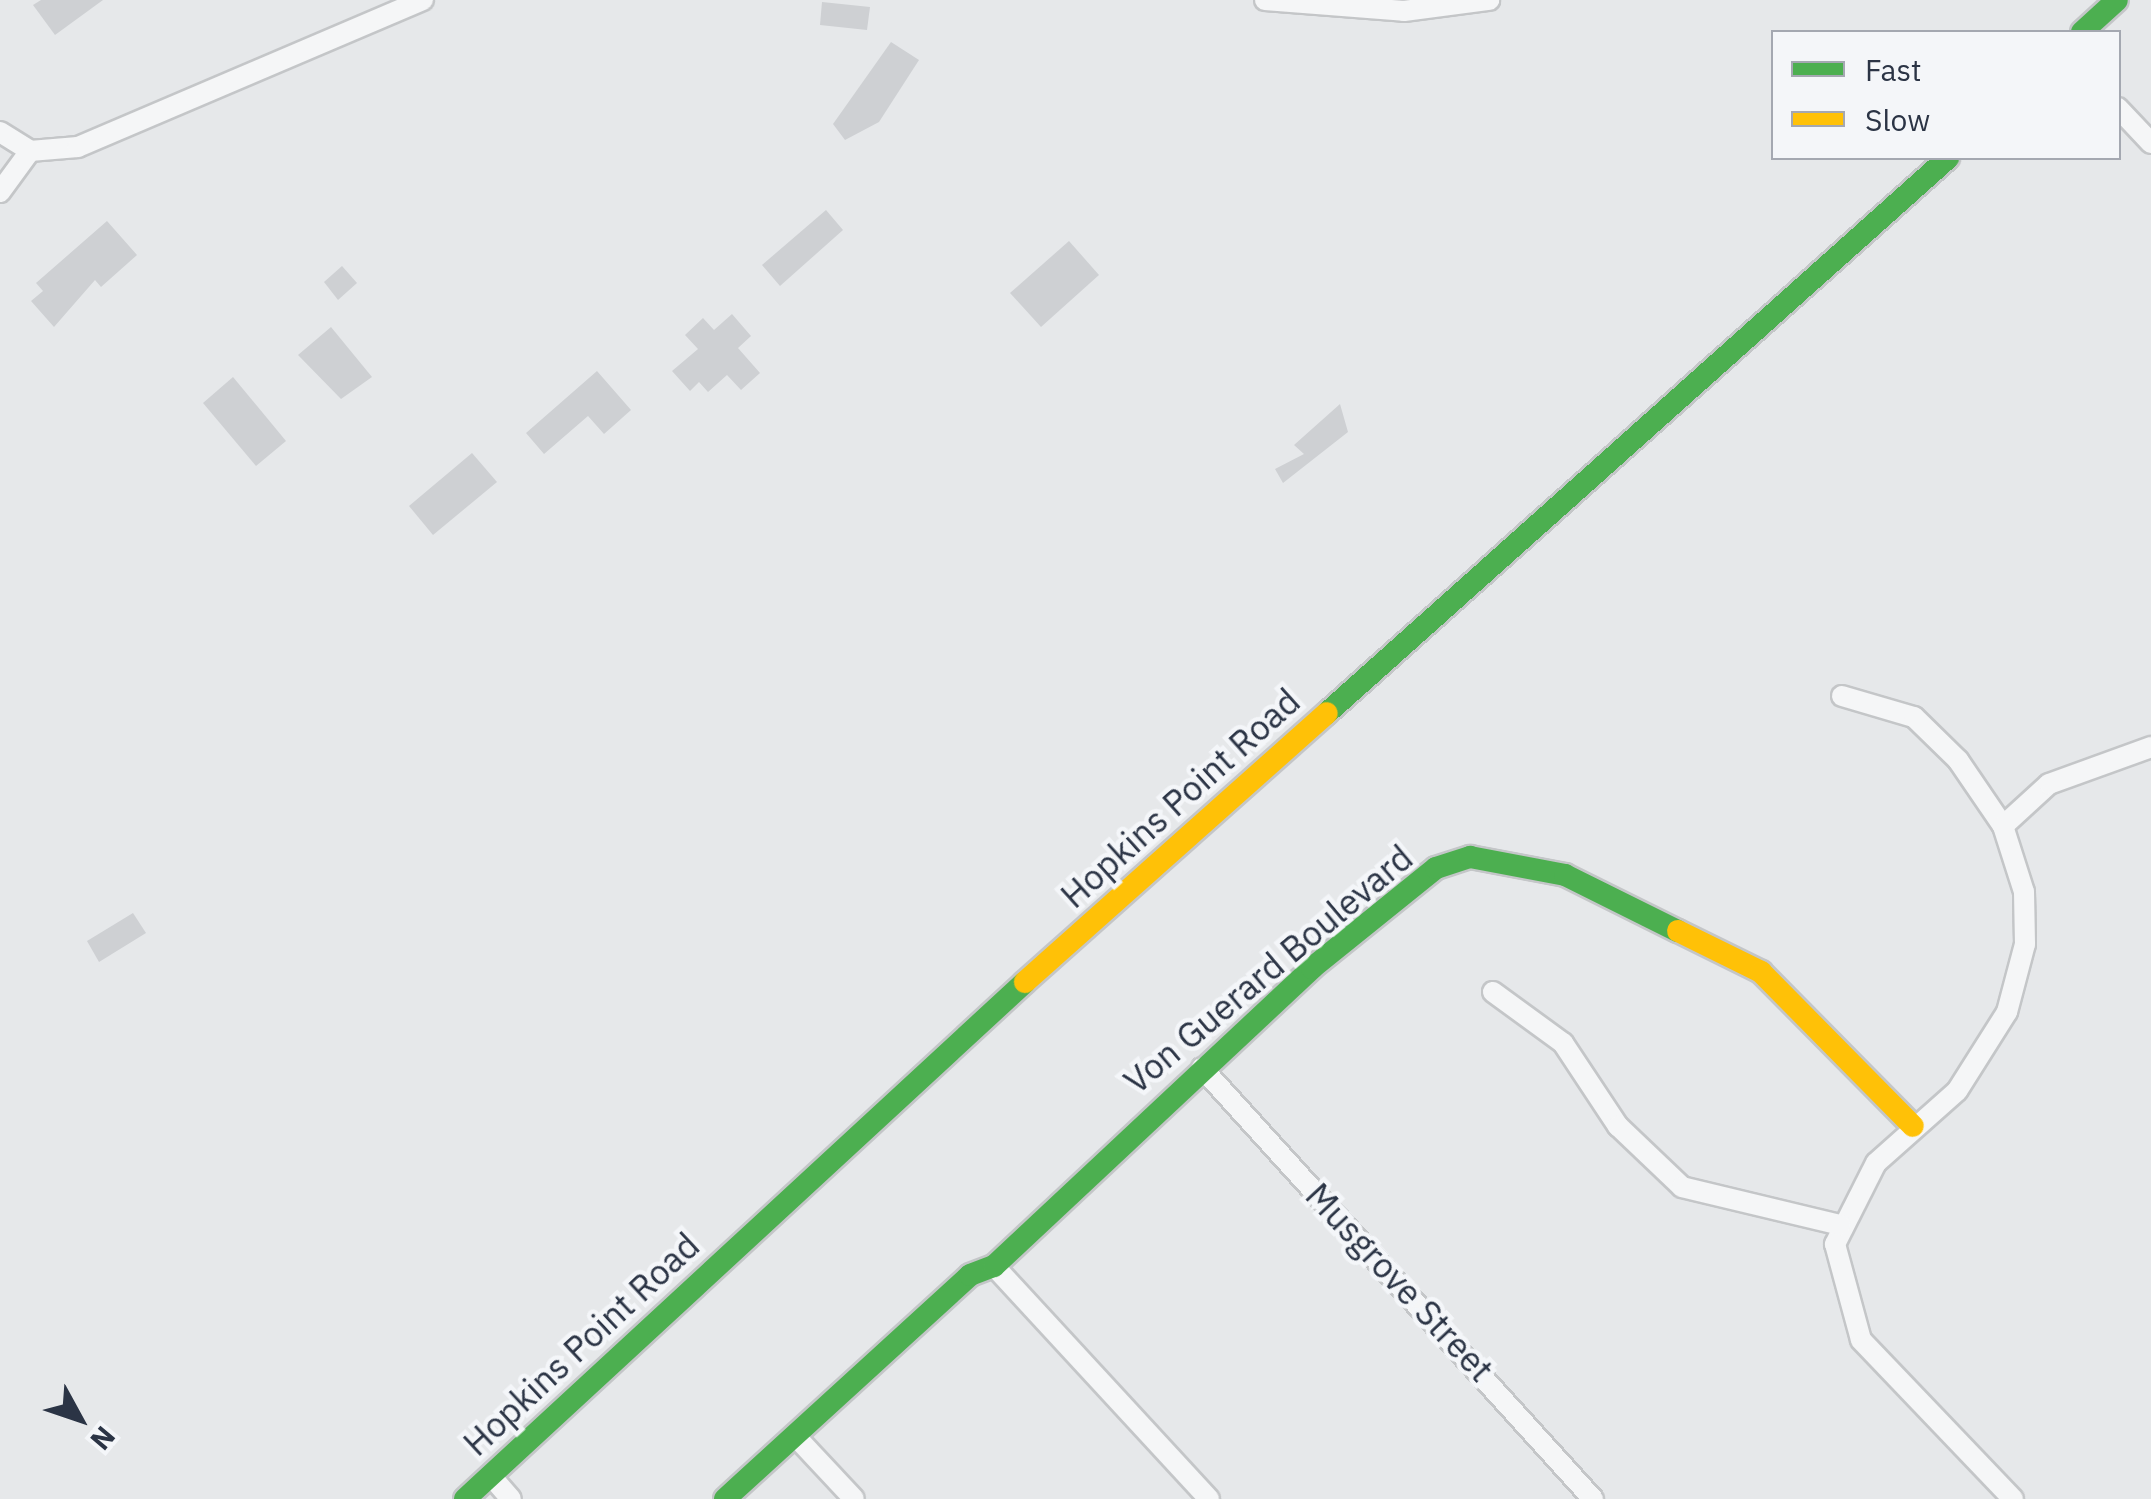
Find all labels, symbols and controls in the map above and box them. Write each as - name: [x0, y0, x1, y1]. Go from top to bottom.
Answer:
- legend: [1771, 30, 2121, 160]
- text: Fast: [1865, 50, 1922, 89]
- text: Slow: [1865, 100, 1930, 139]
- street label: Hopkins Point Road: [1052, 680, 1308, 916]
- street label: Von Guerard Boulevard: [1115, 836, 1421, 1102]
- street label: Musgrove Street: [1297, 1174, 1503, 1390]
- street label: Hopkins Point Road: [454, 1224, 708, 1464]
- north arrow: [30, 1369, 130, 1469]
- text: N: [83, 1419, 124, 1458]

